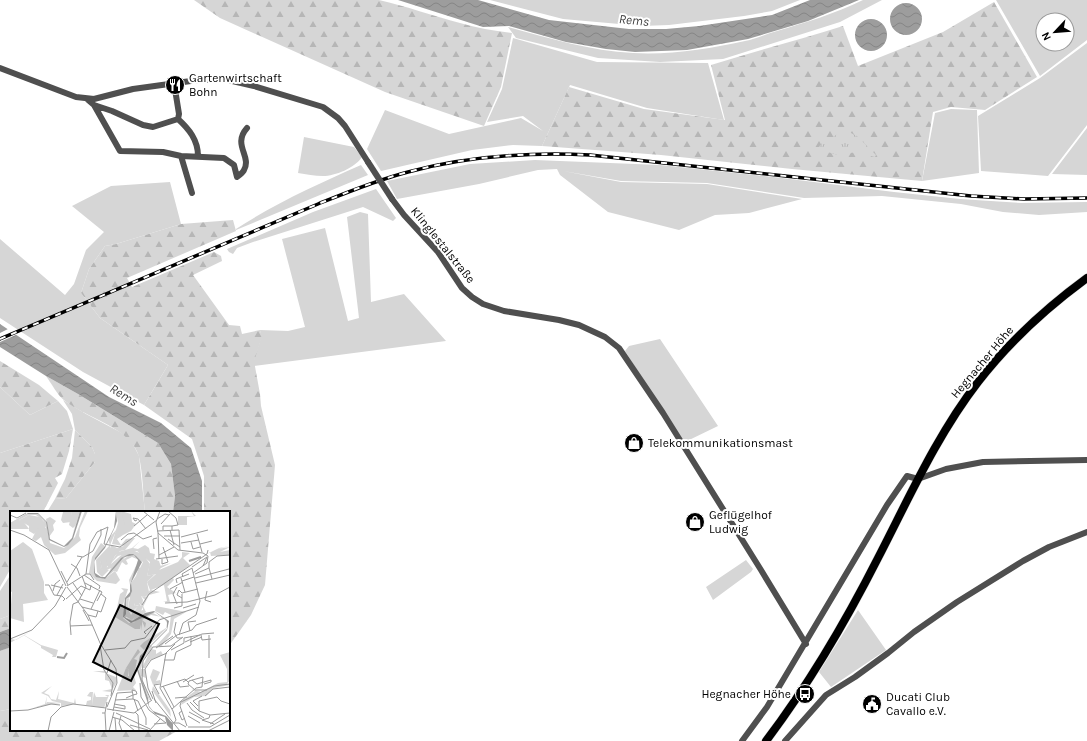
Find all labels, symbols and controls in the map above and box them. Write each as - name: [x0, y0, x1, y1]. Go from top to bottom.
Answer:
- water label: Rems: [618, 11, 650, 29]
- north arrow: [1035, 12, 1075, 52]
- text: N: [1039, 30, 1054, 43]
- place label: Gartenwirtschaft Bohn: [189, 71, 282, 99]
- restaurant icon: Gartenwirtschaft Bohn: [164, 74, 186, 96]
- street label: Klinglestalstraße: [408, 204, 478, 286]
- street label: Hegnacher Höhe: [948, 323, 1016, 401]
- water label: Rems: [107, 381, 141, 409]
- shop icon: Telekommunikationsmast: [623, 432, 645, 454]
- place label: Telekommunikationsmast: [648, 436, 793, 450]
- place label: Geflügelhof Ludwig: [709, 508, 773, 536]
- inset map: [10, 511, 230, 731]
- shop icon: Geflügelhof Ludwig: [684, 511, 706, 533]
- bus stop icon: Hegnacher Höhe: [794, 683, 816, 705]
- place label: Hegnacher Höhe: [701, 687, 791, 701]
- place label: Ducati Club Cavallo e.V.: [886, 690, 950, 718]
- public building icon: Ducati Club Cavallo e.V.: [861, 693, 883, 715]

